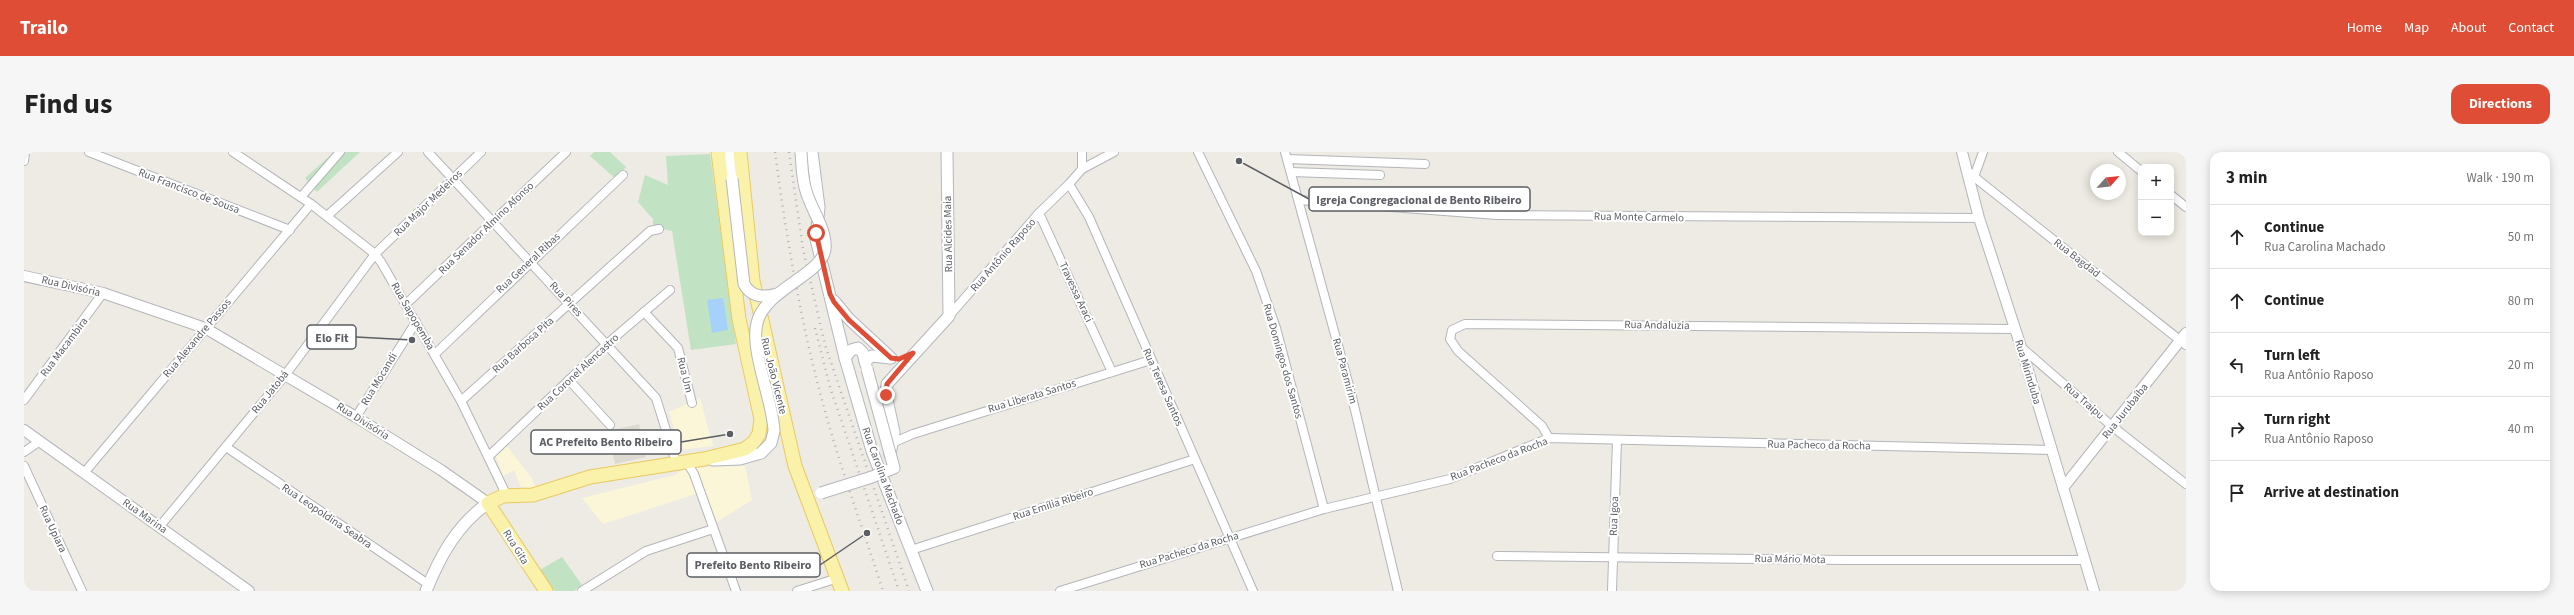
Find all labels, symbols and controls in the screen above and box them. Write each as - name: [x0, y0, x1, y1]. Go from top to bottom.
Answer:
- text: Trailo: [20, 15, 68, 42]
- text: Home: [2347, 18, 2382, 38]
- text: Map: [2404, 18, 2429, 38]
- text: About: [2451, 18, 2486, 38]
- text: Contact: [2508, 18, 2554, 38]
- text: Find us: [24, 84, 112, 124]
- button: Directions: [2451, 84, 2550, 124]
- north arrow: [2090, 164, 2126, 200]
- map controls: [2138, 164, 2174, 236]
- button: +: [2138, 164, 2174, 200]
- street label: Rua Francisco de Sousa: [136, 165, 242, 217]
- street label: Rua Major Medeiros: [390, 166, 466, 240]
- text: 3 min: [2226, 166, 2267, 190]
- text: Walk · 190 m: [2466, 169, 2534, 187]
- street label: Rua Senador Almino Afonso: [435, 178, 537, 278]
- callout: Igreja Congregacional de Bento Ribeiro: [1309, 187, 1530, 211]
- text: Igreja Congregacional de Bento Ribeiro: [1316, 192, 1522, 209]
- street label: Rua Alcides Maia: [940, 196, 956, 272]
- button: −: [2138, 200, 2174, 236]
- street label: Rua Monte Carmelo: [1594, 209, 1684, 225]
- street label: Rua Antônio Raposo: [967, 215, 1039, 295]
- text: Continue: [2264, 217, 2324, 238]
- route start: [807, 224, 825, 242]
- icon: ahead: [2226, 226, 2248, 248]
- text: 50 m: [2508, 228, 2534, 246]
- street label: Rua General Ribas: [493, 229, 564, 297]
- street label: Rua Bagdad: [2051, 235, 2103, 281]
- text: Rua Carolina Machado: [2264, 238, 2386, 256]
- street label: Travessa Araci: [1056, 259, 1096, 325]
- street label: Rua Divisória: [40, 272, 102, 300]
- street label: Rua Pires: [546, 278, 586, 320]
- street label: Rua Sapopemba: [388, 279, 438, 353]
- icon: ahead: [2226, 290, 2248, 312]
- text: Continue: [2264, 290, 2324, 311]
- text: 80 m: [2508, 292, 2534, 310]
- street label: Rua Alexandre Passos: [159, 295, 235, 381]
- street label: Rua Domingos dos Santos: [1259, 302, 1307, 421]
- street label: Rua Barbosa Pita: [489, 313, 557, 377]
- street label: Rua Macambira: [37, 314, 91, 380]
- street label: Rua Andaluzia: [1624, 317, 1690, 333]
- callout: Elo Fit: [307, 325, 356, 349]
- text: Elo Fit: [315, 330, 349, 347]
- street label: Rua Coronel Alencastro: [534, 330, 622, 414]
- street label: Rua João Vicente: [757, 336, 791, 416]
- street label: Rua Paramirim: [1329, 336, 1361, 406]
- street label: Rua Mirinduba: [2011, 338, 2045, 406]
- text: Turn left: [2264, 345, 2320, 366]
- street label: Rua Teresa Santos: [1139, 346, 1187, 429]
- street label: Rua Mocandi: [357, 350, 401, 408]
- icon: left: [2226, 354, 2248, 376]
- street label: Rua Um: [673, 356, 697, 394]
- text: 20 m: [2508, 356, 2534, 374]
- text: Rua Antônio Raposo: [2264, 366, 2374, 384]
- street label: Rua Jatobá: [248, 367, 292, 417]
- street label: Rua Liberata Santos: [986, 375, 1078, 417]
- street label: Rua Traipu: [2060, 379, 2108, 423]
- street label: Rua Jurubaíba: [2099, 380, 2151, 442]
- route end: [877, 386, 895, 404]
- street label: Rua Divisória: [334, 399, 392, 443]
- text: Turn right: [2264, 409, 2330, 430]
- icon: right: [2226, 418, 2248, 440]
- text: 40 m: [2508, 420, 2534, 438]
- street label: Rua Carolina Machado: [858, 425, 908, 527]
- callout: AC Prefeito Bento Ribeiro: [531, 430, 681, 454]
- text: Rua Antônio Raposo: [2264, 430, 2374, 448]
- text: AC Prefeito Bento Ribeiro: [538, 434, 673, 451]
- street label: Rua Pacheco da Rocha: [1448, 434, 1550, 484]
- street label: Rua Pacheco da Rocha: [1767, 437, 1871, 453]
- street label: Rua Leopoldina Seabra: [279, 480, 375, 552]
- icon: arrive: [2226, 482, 2248, 504]
- text: Arrive at destination: [2264, 482, 2399, 503]
- street label: Rua Emília Ribeiro: [1011, 484, 1095, 524]
- street label: Rua Marina: [120, 495, 170, 537]
- street label: Rua Igoa: [1606, 496, 1622, 536]
- street label: Rua Upiara: [36, 503, 70, 555]
- street label: Rua Gita: [499, 527, 533, 567]
- street label: Rua Pacheco da Rocha: [1137, 528, 1241, 572]
- street label: Rua Mário Mota: [1754, 551, 1826, 567]
- callout: Prefeito Bento Ribeiro: [687, 553, 820, 577]
- text: Prefeito Bento Ribeiro: [694, 557, 812, 574]

